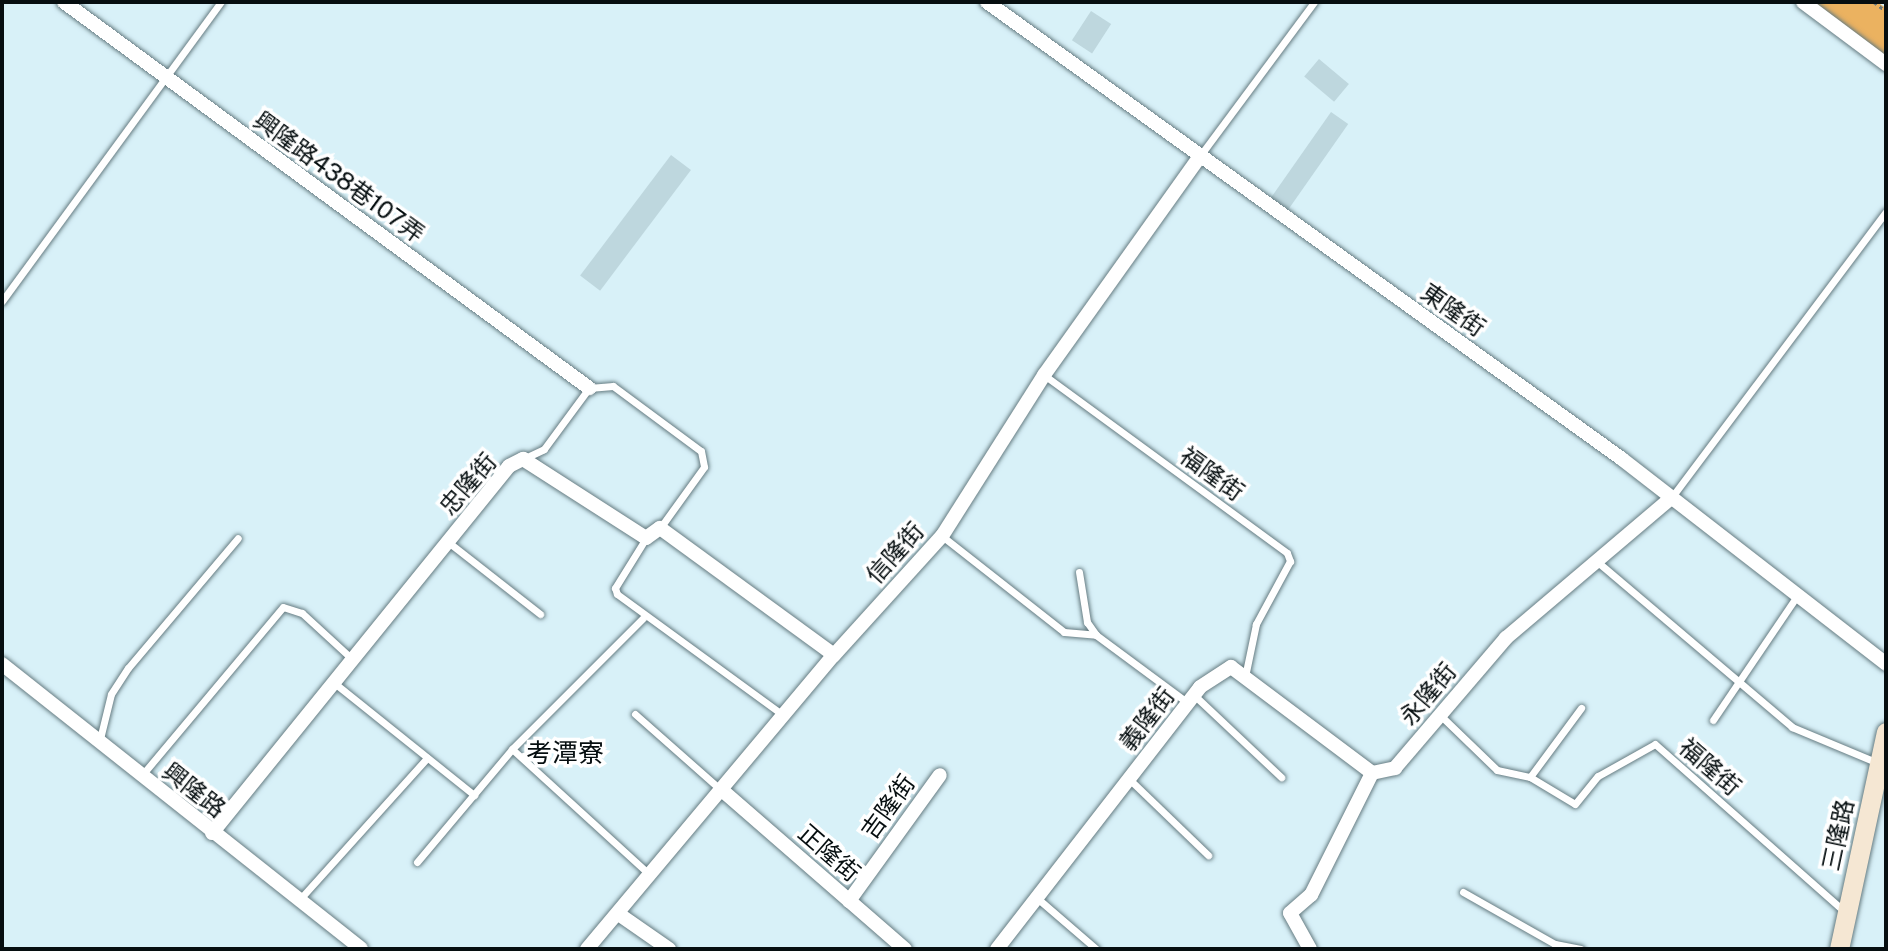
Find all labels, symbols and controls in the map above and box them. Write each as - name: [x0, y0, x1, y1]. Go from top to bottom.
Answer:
- street label: 興隆路438巷107弄: [248, 105, 430, 249]
- street label: 東隆街: [1415, 278, 1491, 342]
- street label: 福隆街: [1174, 441, 1250, 507]
- street label: 忠隆街: [434, 447, 502, 521]
- street label: 信隆街: [860, 517, 930, 589]
- street label: 永隆街: [1394, 657, 1462, 731]
- street label: 義隆街: [1113, 682, 1181, 756]
- street label: 福隆街: [1673, 733, 1747, 801]
- district label: 考潭寮: [526, 737, 604, 769]
- street label: 興隆路: [157, 756, 231, 824]
- street label: 吉隆街: [855, 769, 921, 845]
- street label: 三隆路: [1816, 797, 1860, 873]
- street label: 正隆街: [792, 819, 866, 887]

